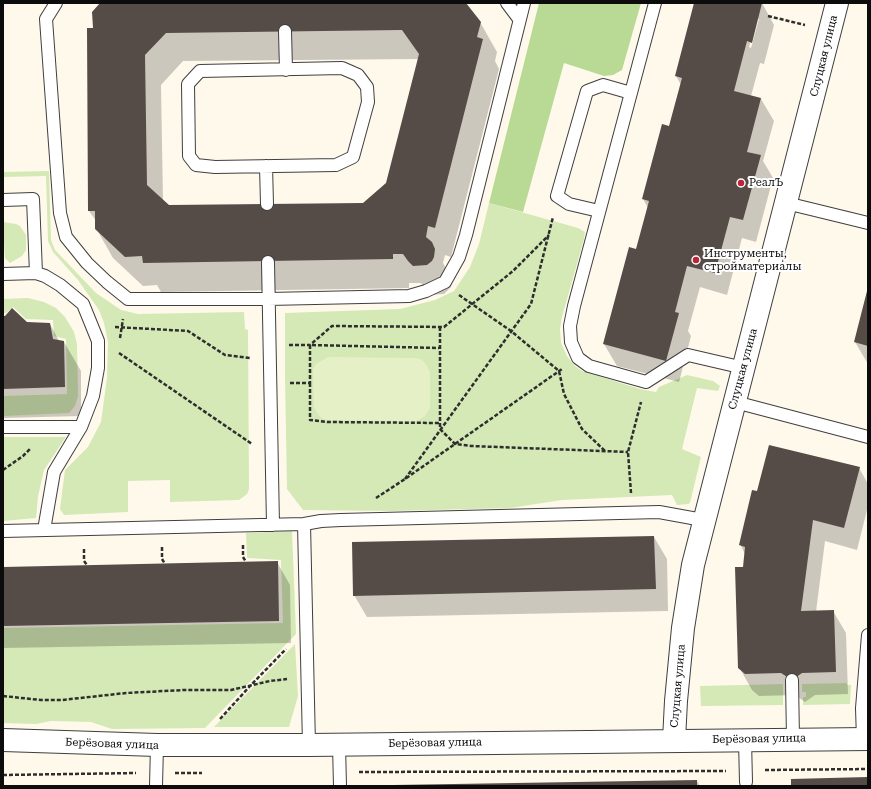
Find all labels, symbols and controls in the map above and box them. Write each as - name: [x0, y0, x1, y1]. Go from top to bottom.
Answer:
- street label: Слуцкая улица: [807, 14, 841, 98]
- place label: РеалЪ: [749, 176, 783, 190]
- marker: РеалЪ: [736, 178, 746, 188]
- place label: Инструменты, стройматериалы: [704, 247, 801, 273]
- marker: Инструменты, стройматериалы: [691, 255, 701, 265]
- street label: Слуцкая улица: [726, 327, 760, 411]
- street label: Слуцкая улица: [668, 644, 688, 728]
- street label: Берёзовая улица: [712, 732, 806, 746]
- street label: Берёзовая улица: [65, 736, 159, 752]
- street label: Берёзовая улица: [388, 736, 482, 750]

